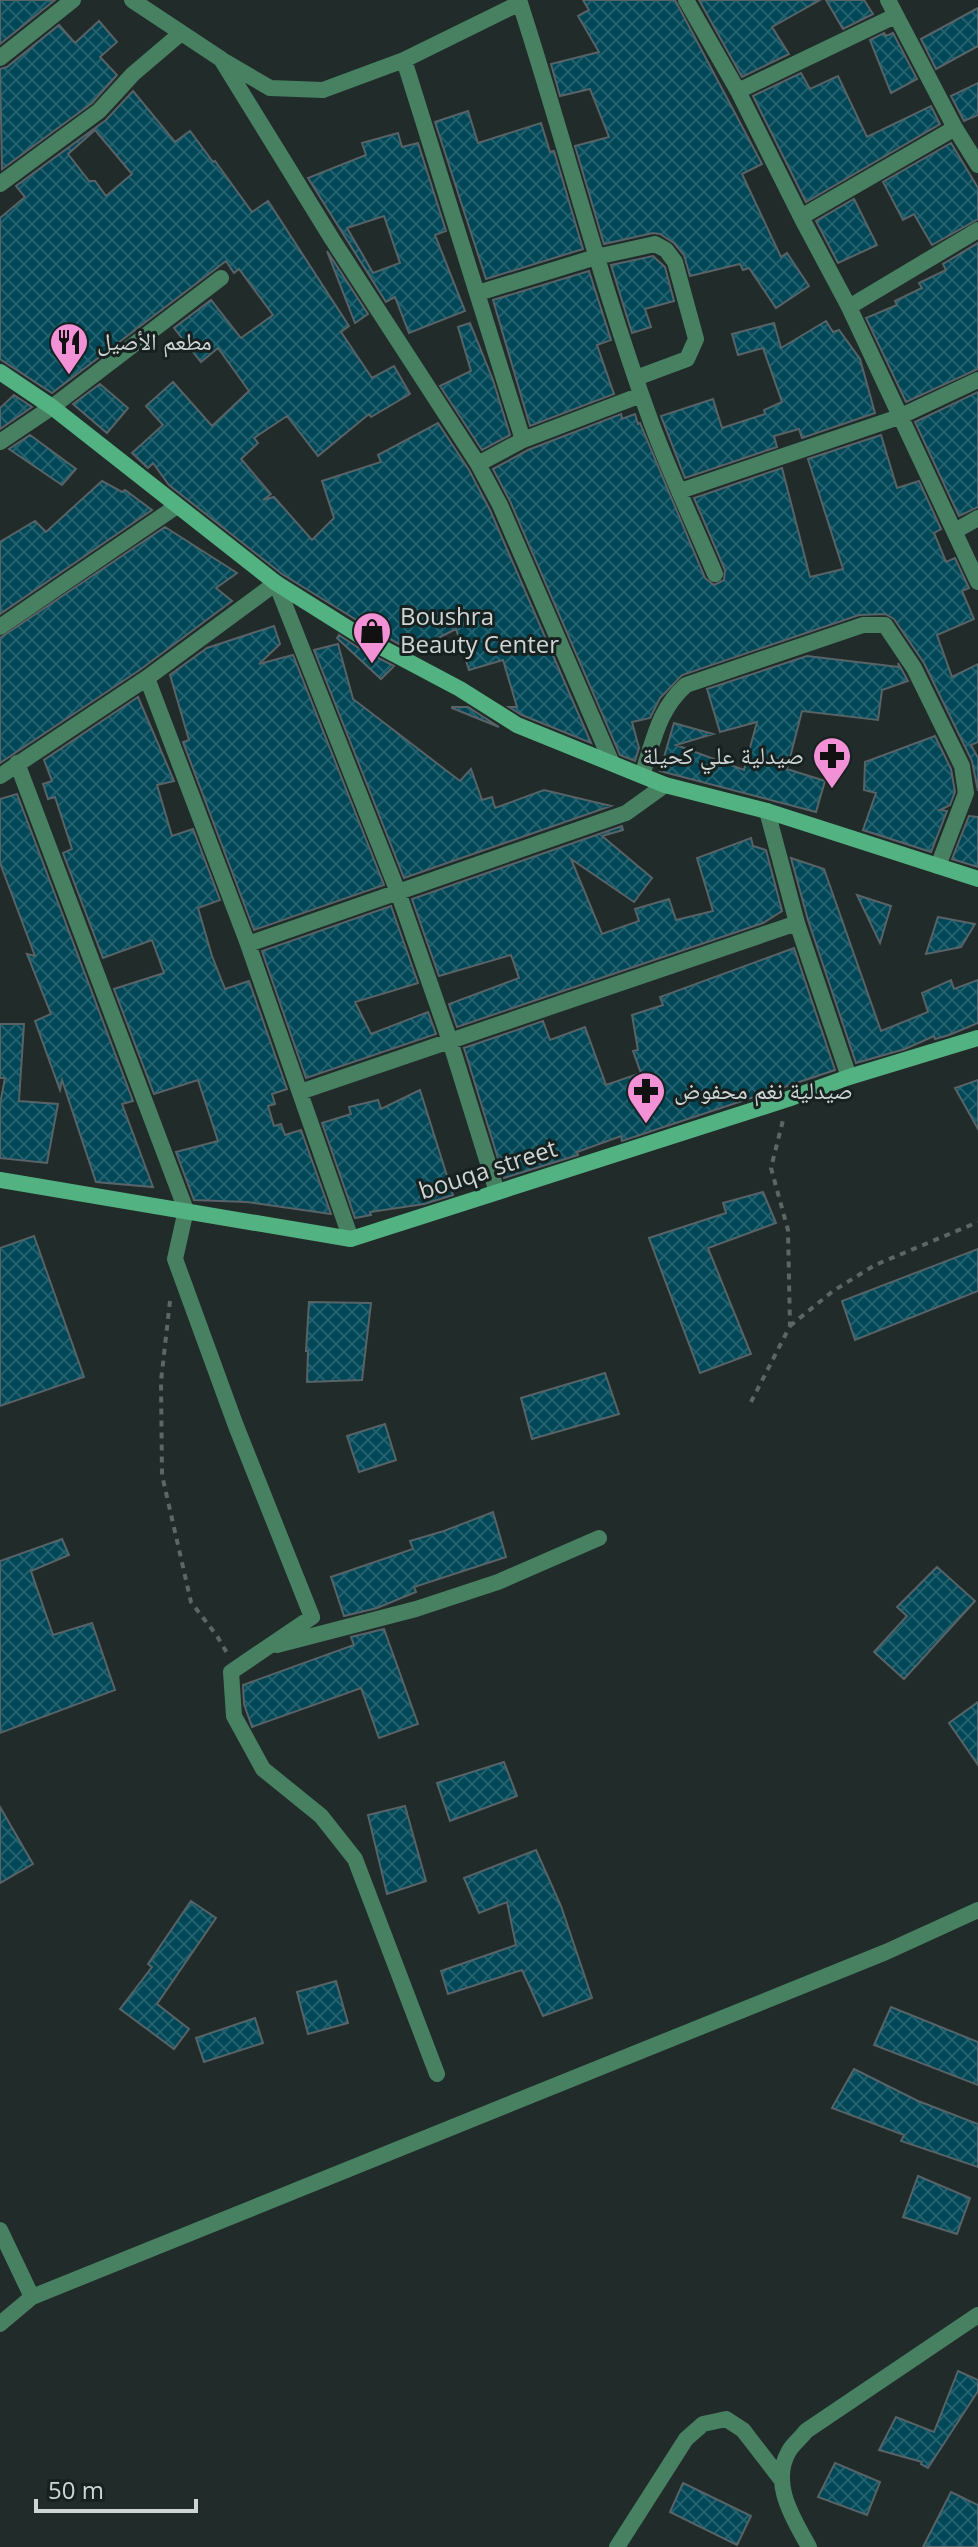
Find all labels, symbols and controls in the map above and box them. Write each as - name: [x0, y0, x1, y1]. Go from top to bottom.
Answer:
- restaurant icon: مطعم الأصيل: [48, 321, 90, 376]
- place label: مطعم الأصيل: [97, 324, 212, 358]
- place label: Boushra Beauty Center: [400, 599, 559, 660]
- shop icon: Boushra Beauty Center: [351, 610, 393, 665]
- pharmacy icon: صيدلية علي كحيلة: [811, 735, 853, 790]
- place label: صيدلية علي كحيلة: [642, 738, 804, 775]
- pharmacy icon: صيدلية نغم محفوض: [625, 1070, 667, 1125]
- place label: صيدلية نغم محفوض: [674, 1073, 853, 1107]
- street label: bouqa street: [414, 1131, 561, 1206]
- scale bar: [36, 2463, 196, 2513]
- text: 50 m: [48, 2473, 104, 2506]

